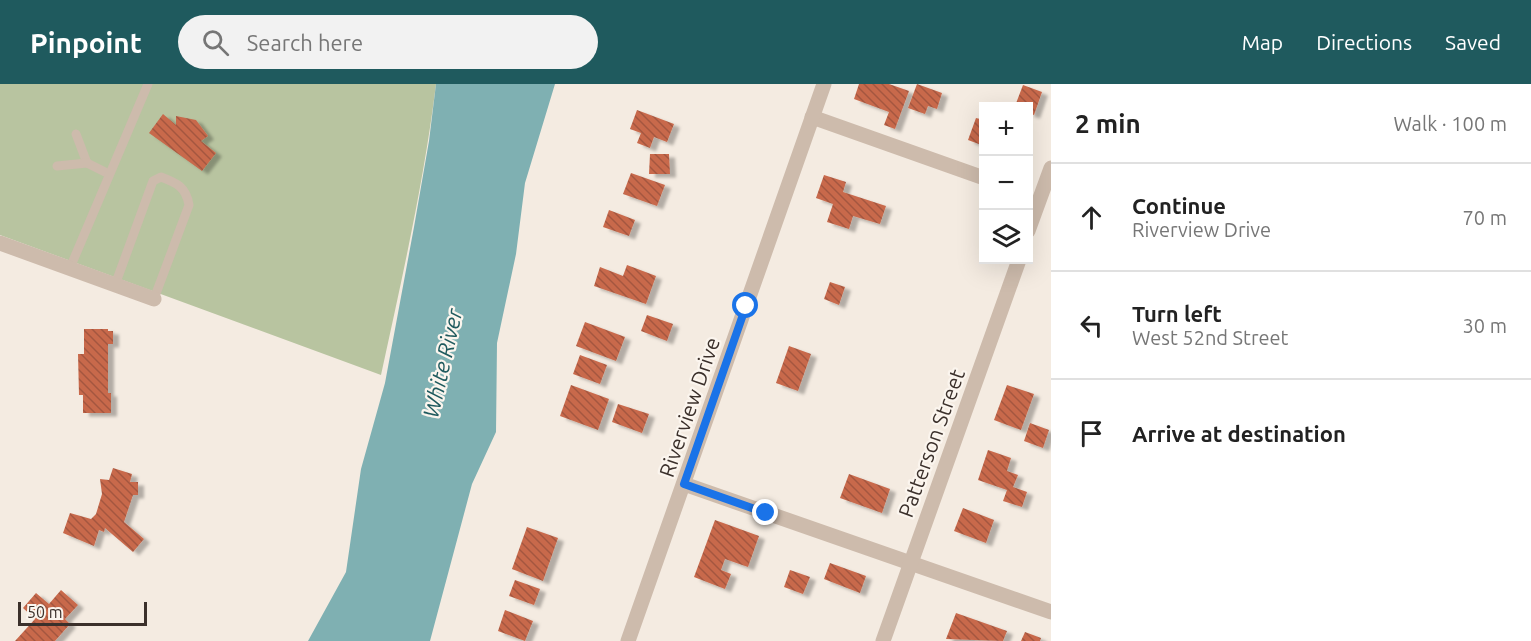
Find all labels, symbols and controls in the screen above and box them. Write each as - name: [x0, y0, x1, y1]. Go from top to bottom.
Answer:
- search box: [178, 15, 598, 69]
- icon: search: [199, 26, 232, 59]
- text: Pinpoint: [30, 27, 142, 58]
- text: Search here: [247, 30, 363, 55]
- text: Map: [1242, 30, 1283, 54]
- text: Directions: [1316, 30, 1412, 54]
- text: Saved: [1445, 30, 1501, 54]
- map controls: [979, 102, 1033, 264]
- button: +: [979, 102, 1033, 156]
- text: 2 min: [1075, 109, 1141, 138]
- text: Walk · 100 m: [1394, 112, 1507, 135]
- button: −: [979, 156, 1033, 210]
- text: Continue: [1132, 193, 1226, 218]
- icon: ahead: [1075, 201, 1108, 234]
- text: 70 m: [1463, 206, 1507, 229]
- button: layers: [979, 210, 1033, 264]
- text: Riverview Drive: [1132, 218, 1271, 241]
- route start: [732, 292, 758, 318]
- text: Turn left: [1132, 301, 1222, 326]
- water label: White River: [417, 306, 467, 420]
- icon: left: [1075, 309, 1108, 342]
- text: 30 m: [1463, 314, 1507, 337]
- text: West 52nd Street: [1132, 326, 1288, 349]
- street label: Riverview Drive: [654, 334, 724, 480]
- street label: Patterson Street: [893, 366, 969, 520]
- icon: arrive: [1075, 417, 1108, 450]
- text: Arrive at destination: [1132, 421, 1346, 446]
- route end: [752, 499, 778, 525]
- scale bar: [18, 599, 147, 626]
- text: 50 m: [27, 603, 63, 621]

